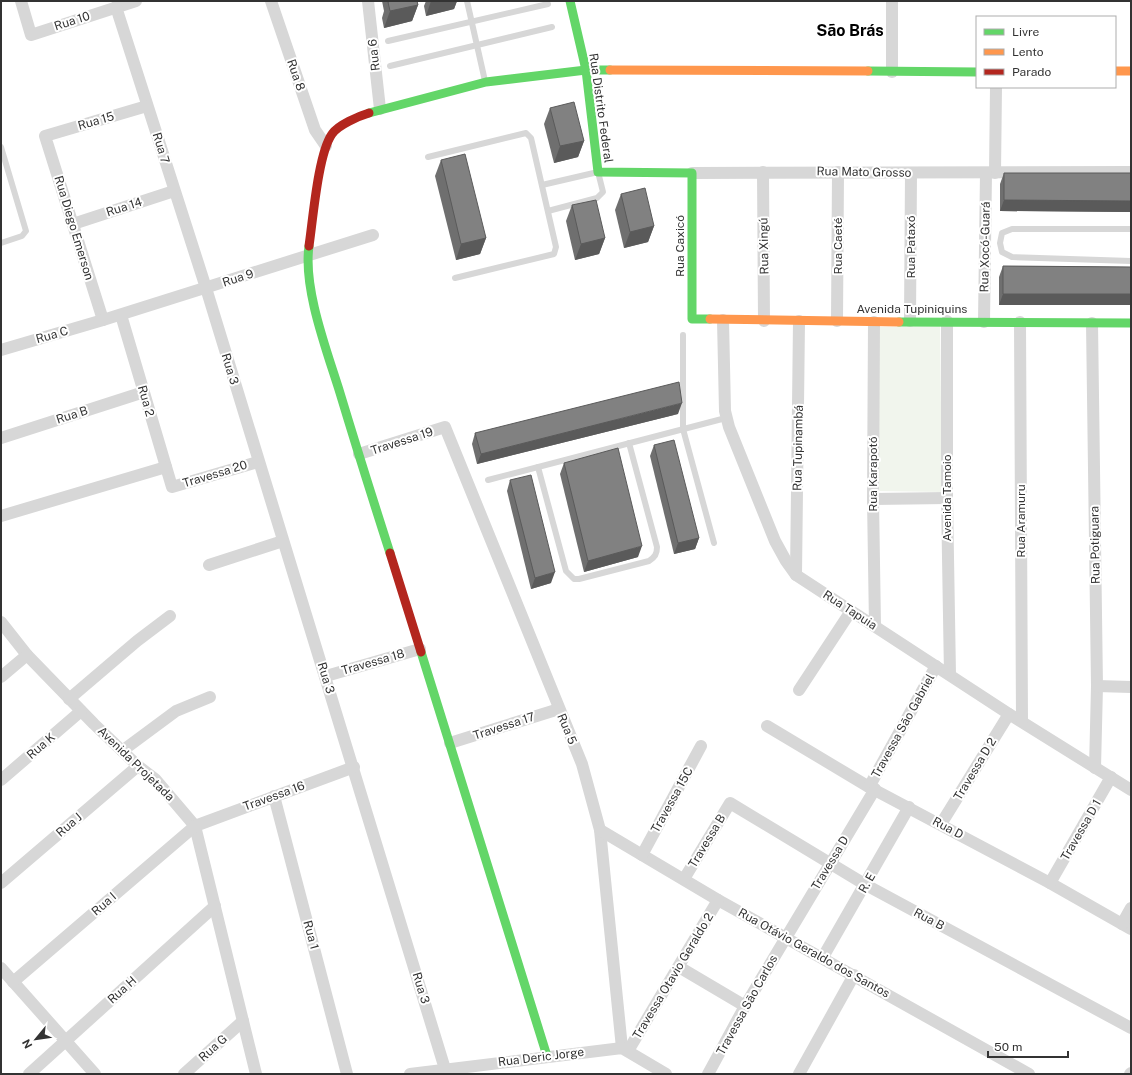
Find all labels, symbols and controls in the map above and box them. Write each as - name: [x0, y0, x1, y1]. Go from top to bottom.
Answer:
- street label: Rua 10: [52, 9, 92, 33]
- legend: [976, 16, 1116, 88]
- district label: São Brás: [816, 21, 884, 40]
- text: Livre: [1012, 25, 1040, 39]
- street label: Rua 6: [365, 38, 383, 72]
- text: Lento: [1012, 45, 1044, 59]
- street label: Rua Distrito Federal: [586, 52, 616, 164]
- street label: Rua 8: [284, 57, 308, 93]
- text: Parado: [1012, 65, 1051, 79]
- street label: Rua 15: [76, 109, 116, 133]
- street label: Rua 7: [150, 131, 172, 165]
- street label: Rua Mato Grosso: [817, 164, 912, 180]
- street label: Rua Diego Emerson: [51, 174, 97, 282]
- street label: Rua 14: [104, 194, 144, 219]
- street label: Rua Xocó-Guará: [977, 202, 993, 292]
- street label: Rua Caxicó: [673, 215, 687, 277]
- street label: Rua Pataxó: [904, 215, 918, 278]
- street label: Rua Xingú: [757, 217, 771, 275]
- street label: Rua Caeté: [831, 217, 845, 275]
- street label: Rua 9: [221, 266, 255, 290]
- street label: Avenida Tupiniquins: [857, 302, 967, 316]
- street label: Rua C: [34, 324, 70, 346]
- street label: Rua 3: [219, 352, 241, 386]
- street label: Rua 2: [135, 384, 157, 418]
- street label: Rua B: [54, 403, 90, 427]
- street label: Rua Tupinambá: [790, 405, 806, 491]
- street label: Travessa 19: [369, 424, 435, 458]
- street label: Rua Karapotó: [866, 436, 880, 512]
- street label: Avenida Tamoio: [940, 454, 954, 542]
- street label: Travessa 20: [181, 458, 249, 490]
- street label: Rua Aramuru: [1014, 484, 1028, 558]
- street label: Rua Potiguara: [1087, 506, 1103, 584]
- street label: Rua Tapuia: [820, 587, 880, 633]
- street label: Travessa 18: [340, 646, 406, 678]
- street label: Rua 3: [315, 661, 337, 695]
- street label: Travessa São Gabriel: [869, 671, 938, 781]
- street label: Travessa 17: [471, 709, 537, 743]
- street label: Rua 5: [554, 711, 580, 747]
- street label: Avenida Projetada: [95, 724, 177, 804]
- street label: Rua K: [24, 730, 58, 762]
- street label: Travessa D 2: [951, 735, 999, 803]
- street label: Travessa 15C: [648, 765, 696, 835]
- street label: Travessa 16: [241, 778, 307, 814]
- street label: Travessa D 1: [1058, 797, 1104, 863]
- street label: Rua J: [53, 810, 85, 840]
- street label: Travessa B: [686, 812, 728, 870]
- street label: Rua D: [930, 814, 966, 842]
- street label: Travessa D: [808, 834, 852, 892]
- street label: R. E: [856, 870, 878, 896]
- street label: Rua I: [89, 890, 119, 918]
- street label: Rua Otávio Geraldo dos Santos: [736, 905, 892, 1001]
- street label: Rua B: [911, 905, 947, 933]
- street label: Travessa Otavio Geraldo 2: [630, 910, 716, 1042]
- street label: Rua 1: [300, 919, 322, 951]
- street label: Travessa São Carlos: [714, 953, 780, 1057]
- street label: Rua 3: [410, 971, 432, 1005]
- street label: Rua H: [105, 974, 139, 1006]
- north arrow: [16, 1019, 56, 1059]
- street label: Rua G: [196, 1032, 230, 1064]
- scale bar: [988, 1033, 1068, 1059]
- text: N: [20, 1037, 35, 1051]
- text: 50 m: [994, 1040, 1022, 1054]
- street label: Rua Deric Jorge: [497, 1045, 585, 1069]

